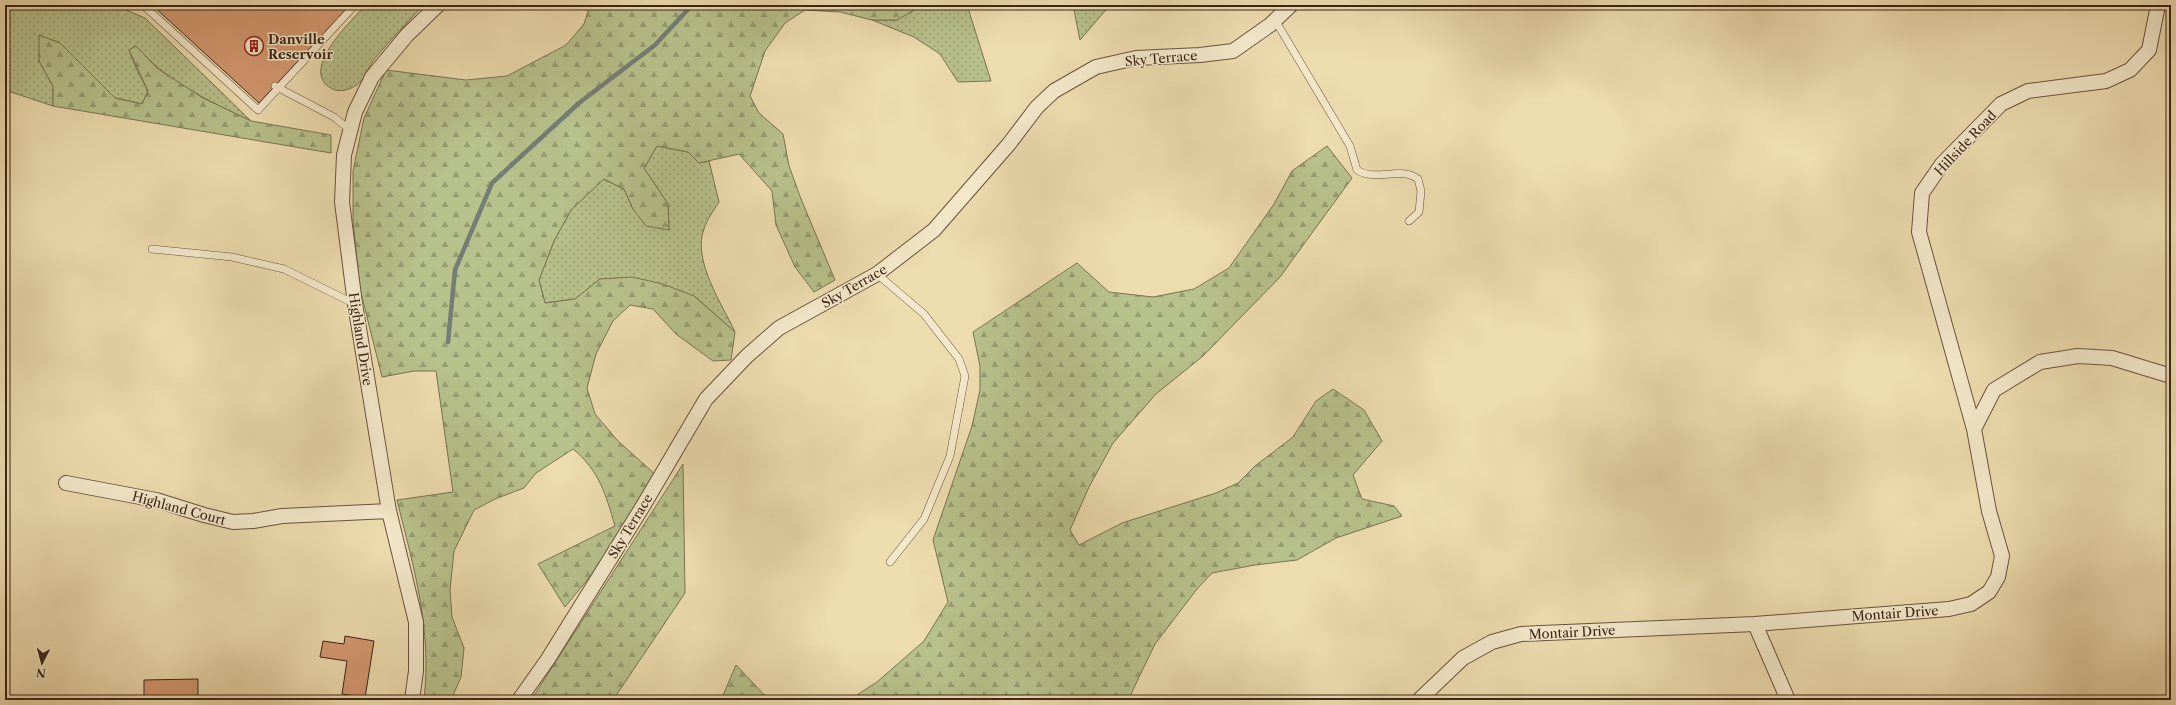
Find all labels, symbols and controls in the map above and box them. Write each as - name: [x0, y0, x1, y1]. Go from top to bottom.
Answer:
- place label: Danville Reservoir: [268, 31, 333, 62]
- building icon: Danville Reservoir: [243, 35, 265, 57]
- street label: Sky Terrace: [1124, 47, 1198, 69]
- street label: Hillside Road: [1931, 107, 1999, 179]
- street label: Sky Terrace: [819, 261, 889, 311]
- street label: Highland Drive: [346, 291, 376, 387]
- street label: Highland Court: [130, 488, 228, 528]
- street label: Sky Terrace: [604, 491, 656, 561]
- street label: Montair Drive: [1851, 602, 1939, 624]
- street label: Montair Drive: [1528, 622, 1616, 642]
- north arrow: [22, 643, 62, 683]
- text: N: [35, 665, 46, 680]

